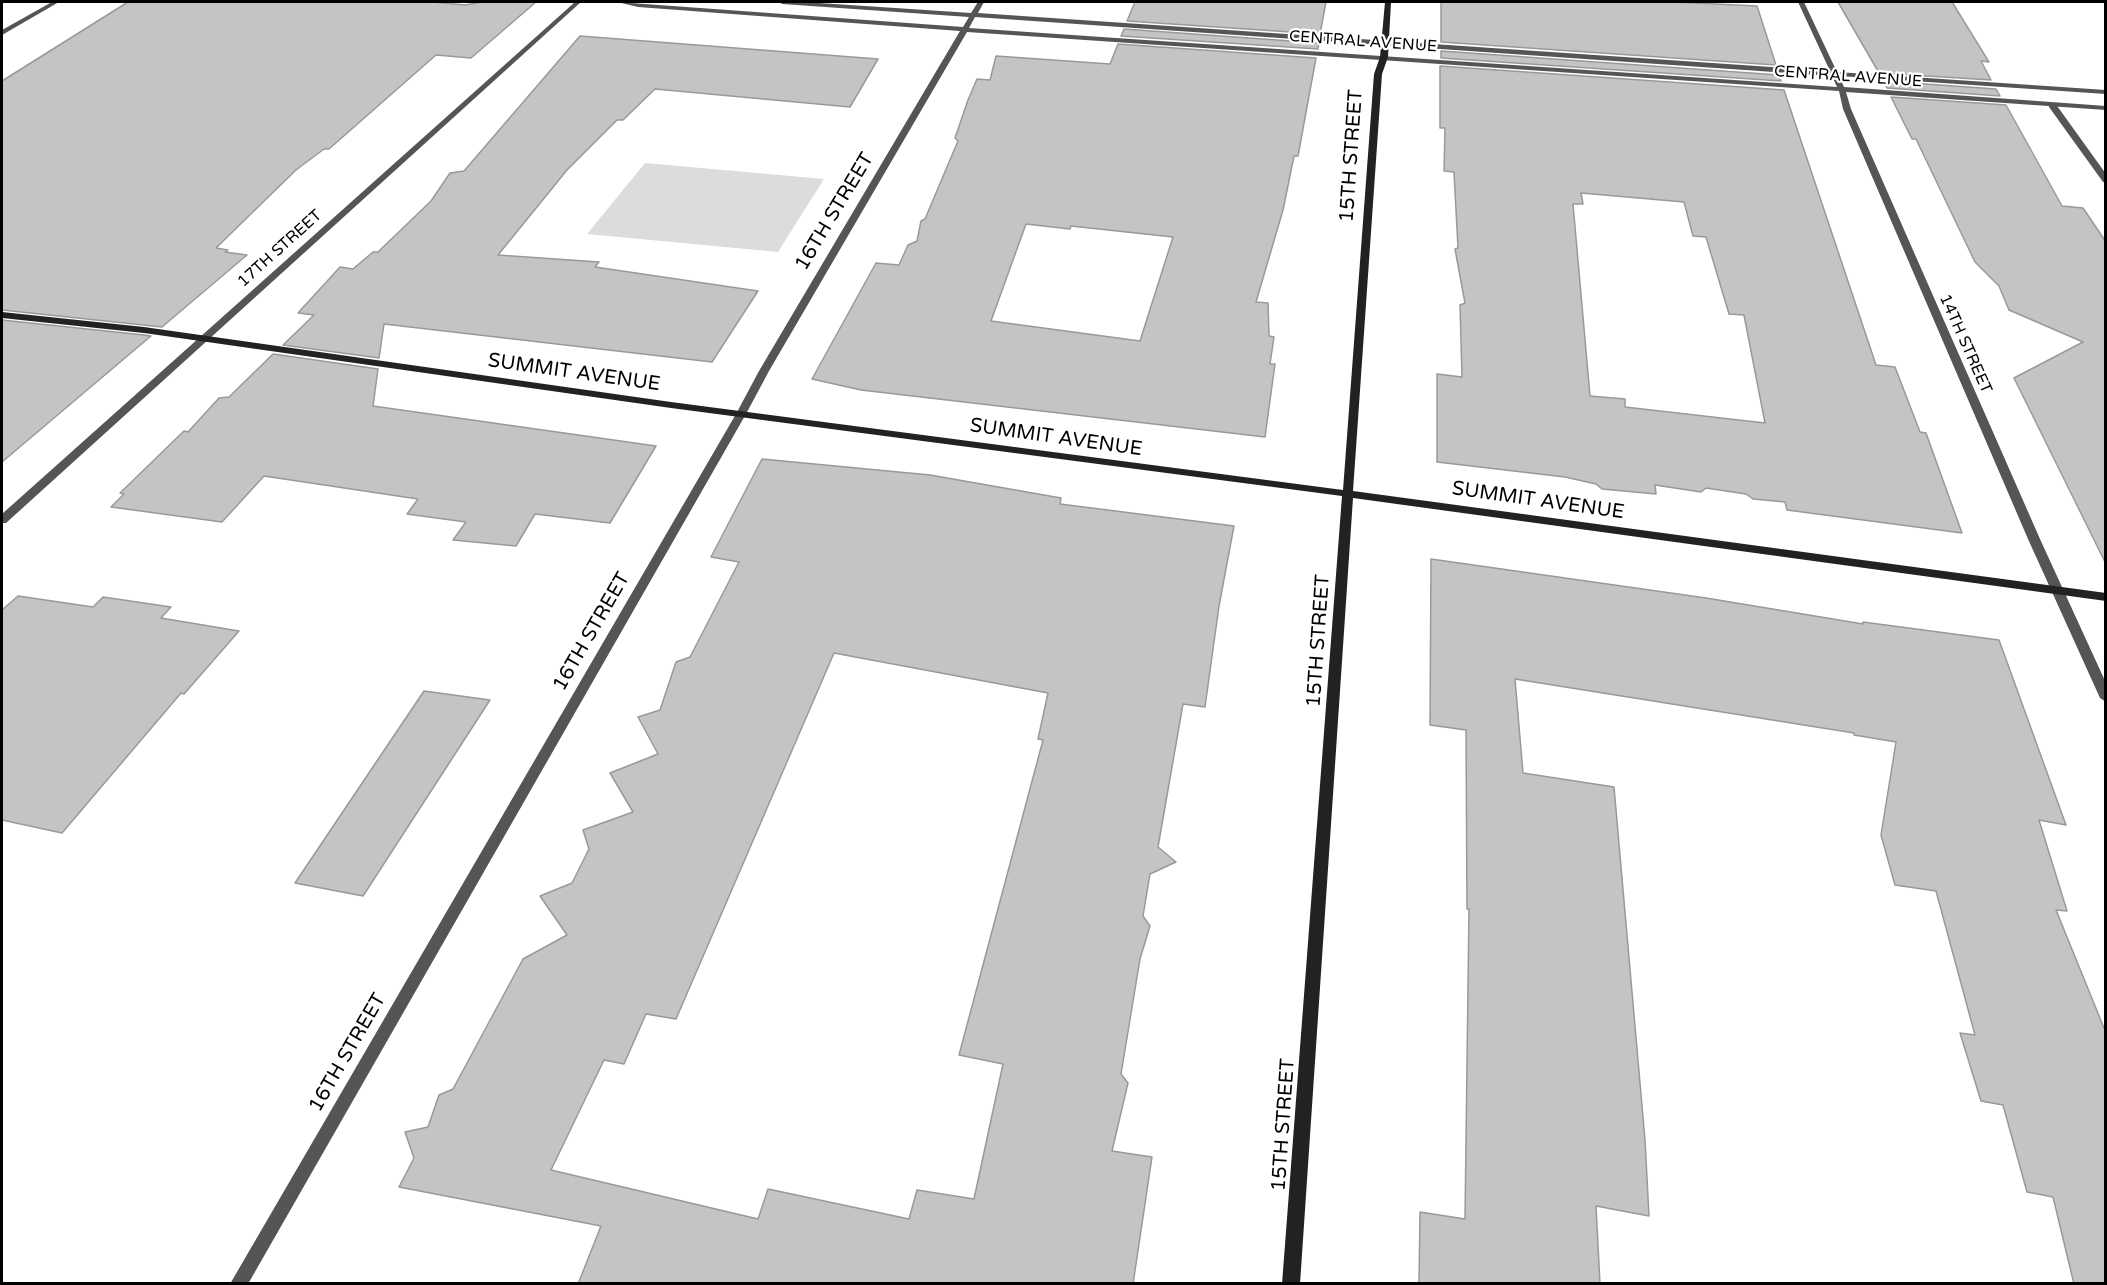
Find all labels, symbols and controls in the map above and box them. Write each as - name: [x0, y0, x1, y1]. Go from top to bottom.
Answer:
- street label: CENTRAL AVENUE: [1288, 27, 1438, 57]
- street label: CENTRAL AVENUE: [1773, 62, 1923, 92]
- street label: 15TH STREET: [1335, 89, 1369, 223]
- street label: 16TH STREET: [790, 149, 880, 275]
- street label: 17TH STREET: [234, 206, 326, 292]
- street label: 14TH STREET: [1935, 291, 1995, 397]
- street label: SUMMIT AVENUE: [486, 349, 662, 397]
- street label: SUMMIT AVENUE: [968, 414, 1144, 462]
- street label: SUMMIT AVENUE: [1450, 477, 1626, 525]
- street label: 16TH STREET: [548, 568, 636, 696]
- street label: 15TH STREET: [1302, 574, 1336, 708]
- street label: 16TH STREET: [304, 989, 392, 1117]
- street label: 15TH STREET: [1267, 1058, 1301, 1192]

